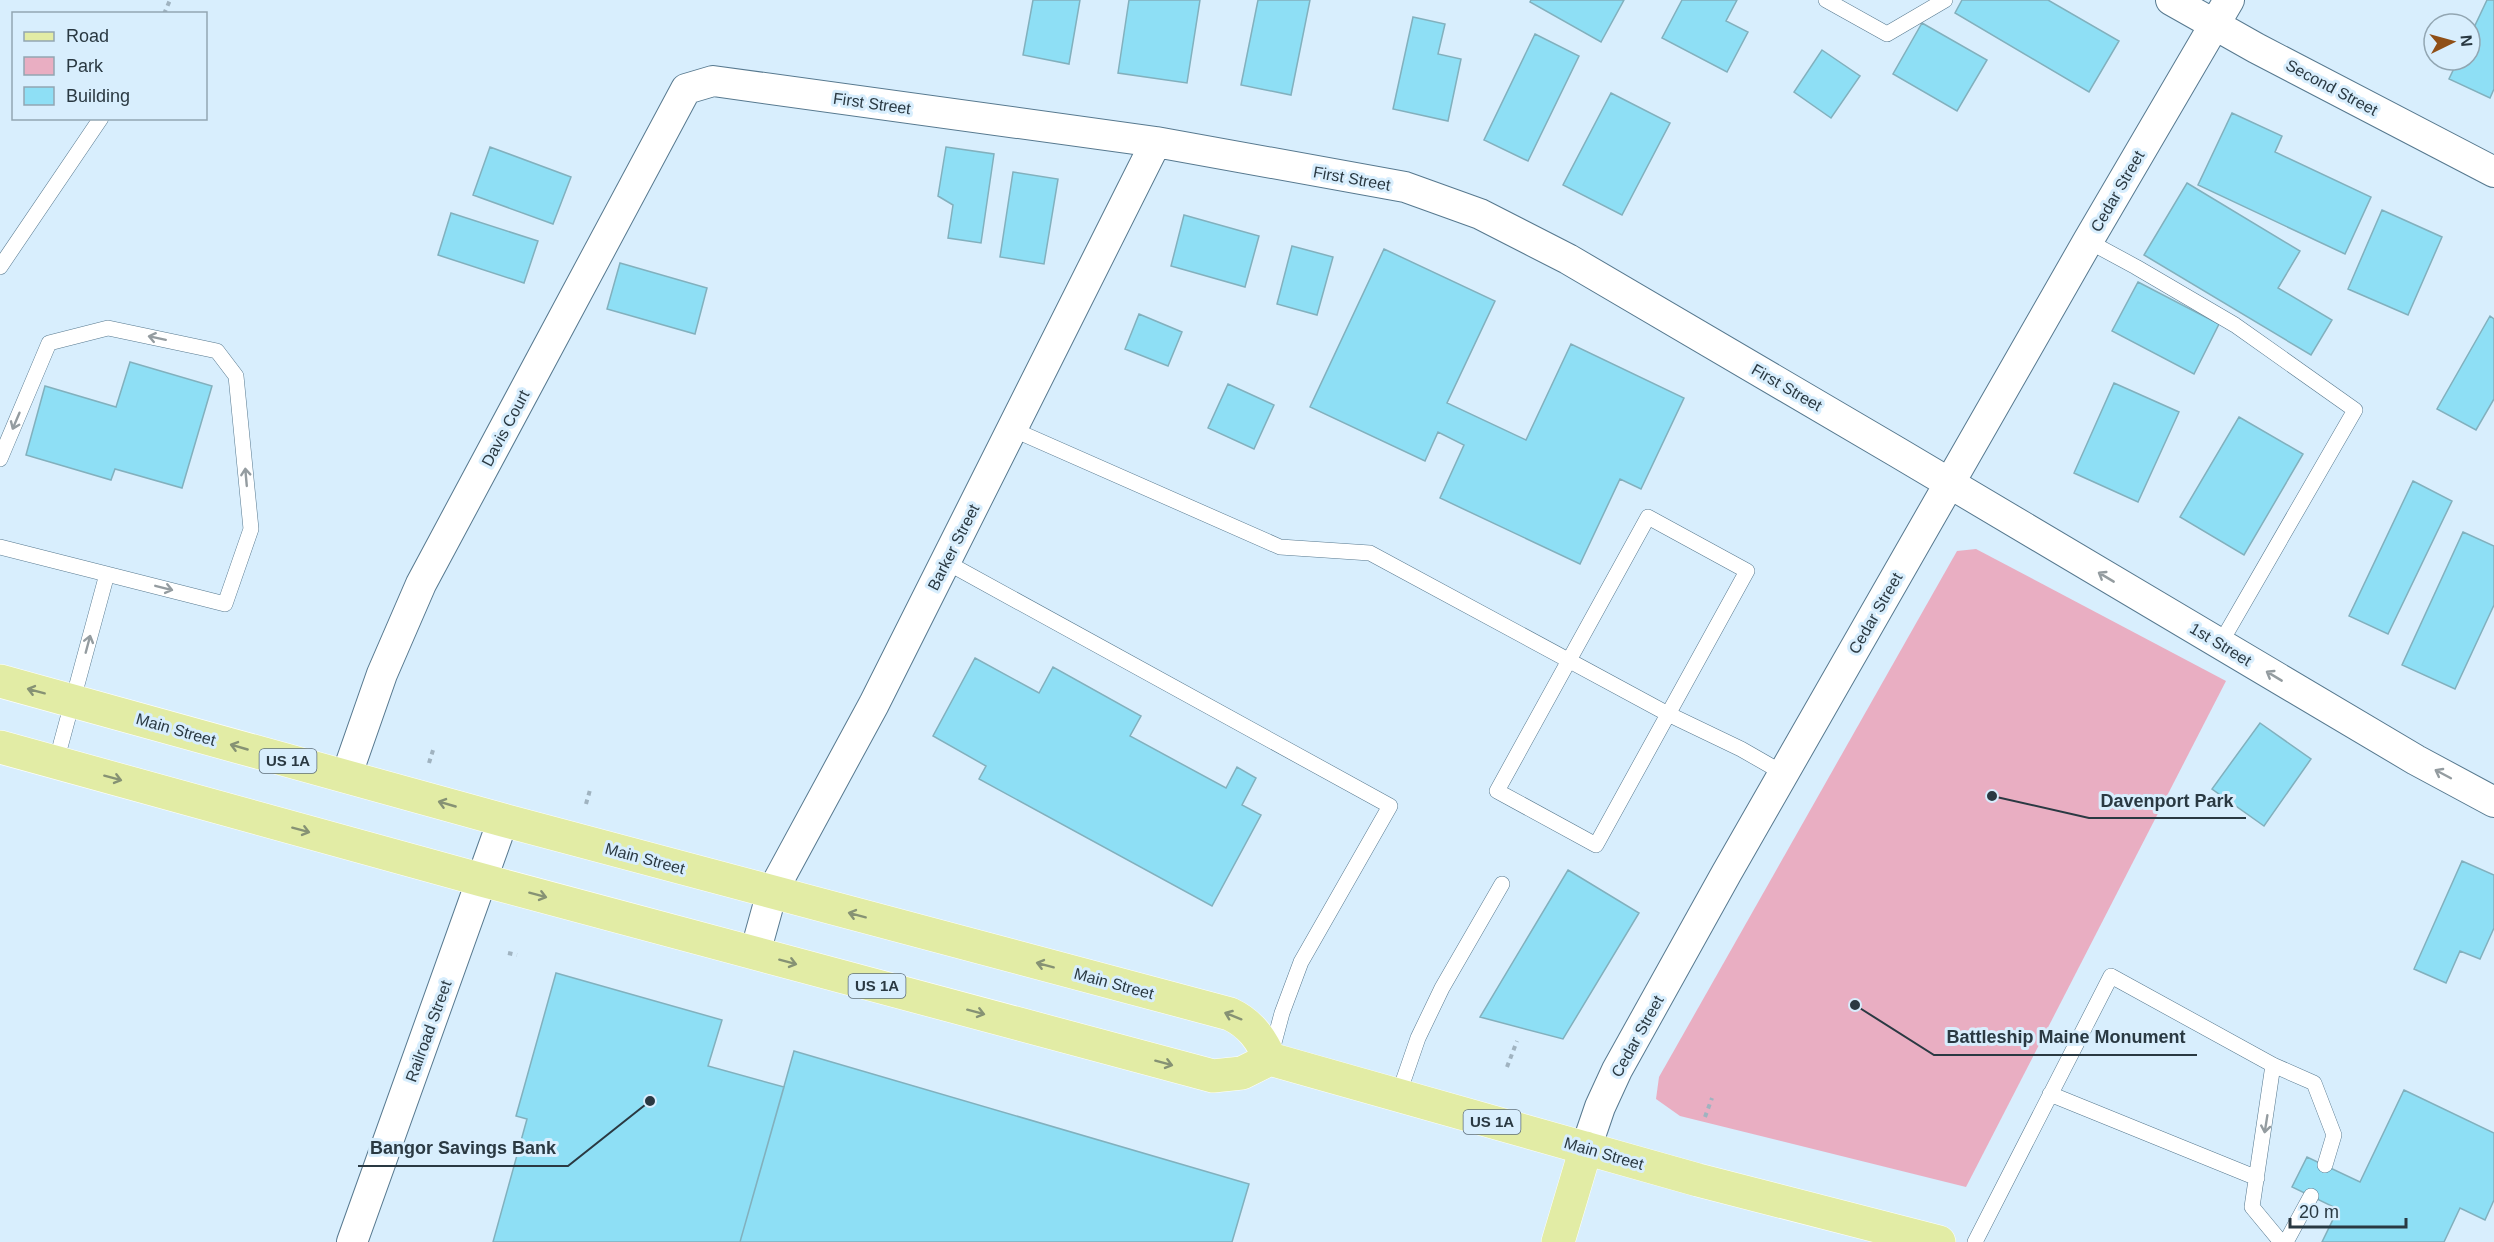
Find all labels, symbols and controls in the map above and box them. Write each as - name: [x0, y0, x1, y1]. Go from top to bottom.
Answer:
- legend: [12, 12, 207, 120]
- north arrow: [2422, 12, 2482, 72]
- text: Road: [66, 26, 109, 46]
- text: N: [2457, 34, 2475, 47]
- text: Park: [66, 56, 104, 76]
- street label: Second Street: [2283, 56, 2381, 119]
- text: Building: [66, 86, 130, 106]
- street label: First Street: [832, 90, 912, 117]
- street label: Cedar Street: [2087, 147, 2148, 235]
- street label: First Street: [1312, 163, 1392, 194]
- one-way arrow: [147, 332, 167, 343]
- street label: First Street: [1749, 361, 1825, 415]
- street label: Davis Court: [478, 387, 533, 469]
- one-way arrow: [10, 411, 21, 429]
- one-way arrow: [240, 467, 251, 487]
- street label: Barker Street: [924, 501, 983, 593]
- street label: Cedar Street: [1845, 569, 1906, 657]
- one-way arrow: [2098, 570, 2115, 582]
- one-way arrow: [154, 583, 173, 595]
- street label: 1st Street: [2187, 620, 2255, 670]
- one-way arrow: [83, 635, 95, 654]
- one-way arrow: [2266, 670, 2283, 682]
- one-way arrow: [27, 685, 46, 696]
- street label: Main Street: [134, 710, 218, 749]
- one-way arrow: [230, 741, 249, 752]
- road number: US 1A: [260, 749, 316, 773]
- one-way arrow: [2434, 768, 2452, 779]
- one-way arrow: [103, 773, 122, 784]
- callout: Davenport Park: [2089, 782, 2246, 818]
- text: Davenport Park: [2100, 791, 2235, 811]
- one-way arrow: [438, 798, 457, 810]
- one-way arrow: [291, 824, 310, 836]
- street label: Main Street: [603, 840, 687, 877]
- one-way arrow: [529, 890, 548, 901]
- one-way arrow: [848, 908, 867, 920]
- one-way arrow: [778, 957, 797, 968]
- one-way arrow: [1036, 958, 1055, 970]
- street label: Main Street: [1072, 965, 1156, 1002]
- road number: US 1A: [848, 974, 906, 998]
- street label: Railroad Street: [402, 978, 455, 1084]
- street label: Cedar Street: [1608, 992, 1667, 1080]
- one-way arrow: [966, 1007, 985, 1019]
- one-way arrow: [1225, 1010, 1243, 1021]
- callout: Battleship Maine Monument: [1934, 1019, 2197, 1055]
- text: Battleship Maine Monument: [1946, 1027, 2186, 1047]
- one-way arrow: [1155, 1058, 1174, 1069]
- road number: US 1A: [1464, 1110, 1520, 1134]
- one-way arrow: [2260, 1113, 2271, 1133]
- callout: Bangor Savings Bank: [358, 1130, 568, 1166]
- street label: Main Street: [1562, 1134, 1646, 1173]
- text: Bangor Savings Bank: [370, 1138, 557, 1158]
- scale bar: [2290, 1191, 2406, 1229]
- text: 20 m: [2299, 1202, 2339, 1222]

